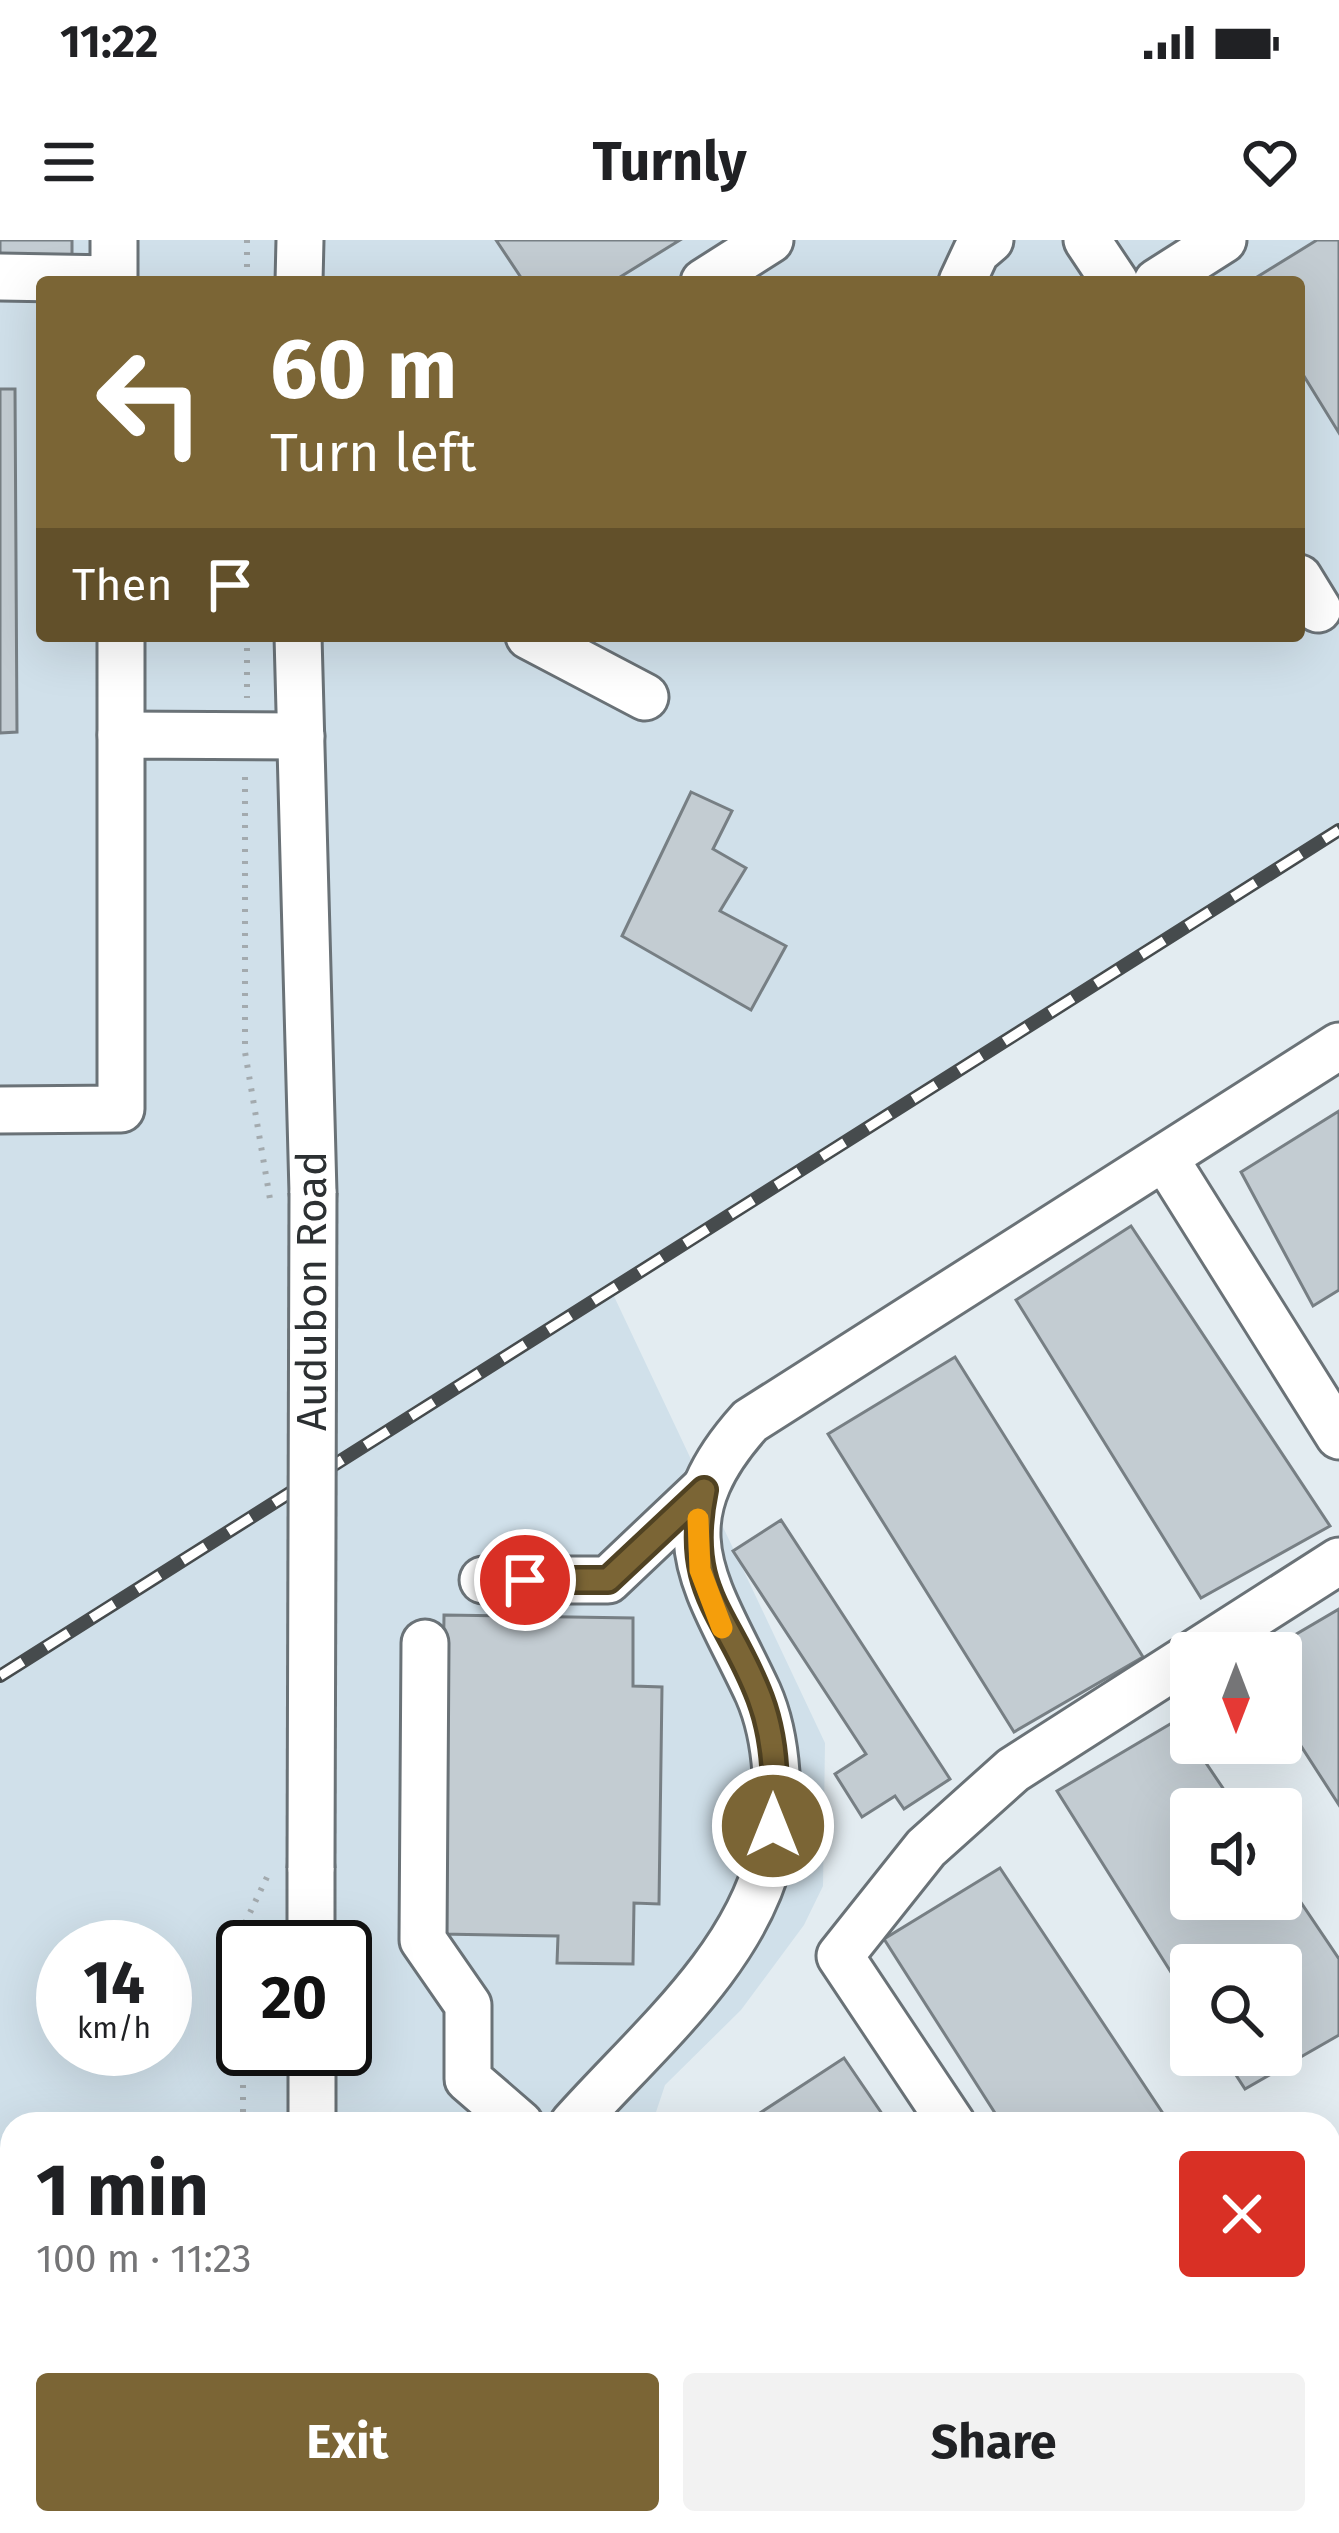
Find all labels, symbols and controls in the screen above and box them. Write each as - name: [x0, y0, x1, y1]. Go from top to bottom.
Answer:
- text: 11:22: [60, 15, 158, 69]
- icon: menu: [36, 129, 102, 195]
- icon: heart: [1237, 129, 1303, 195]
- text: Turnly: [592, 130, 747, 194]
- text: 60 m: [270, 319, 457, 420]
- icon: left: [72, 324, 228, 480]
- text: Turn left: [270, 421, 477, 485]
- icon: arrive: [197, 552, 263, 618]
- text: Then: [72, 558, 173, 612]
- street label: Audubon Road: [287, 1151, 337, 1431]
- pin: [474, 1529, 576, 1631]
- icon: arrive: [492, 1547, 558, 1613]
- north arrow: [1170, 1632, 1302, 1764]
- map controls: [1170, 1632, 1302, 2076]
- position arrow: [710, 1763, 836, 1889]
- button: sound: [1170, 1788, 1302, 1920]
- speed limit sign: 20: [216, 1920, 372, 2076]
- button: search: [1170, 1944, 1302, 2076]
- text: 14: [83, 1947, 145, 2019]
- text: km/h: [77, 2010, 151, 2046]
- text: 1 min: [36, 2148, 209, 2234]
- button: close: [1179, 2151, 1305, 2277]
- text: 100 m · 11:23: [36, 2236, 251, 2282]
- button: Exit: [36, 2373, 659, 2511]
- button: Share: [683, 2373, 1305, 2511]

